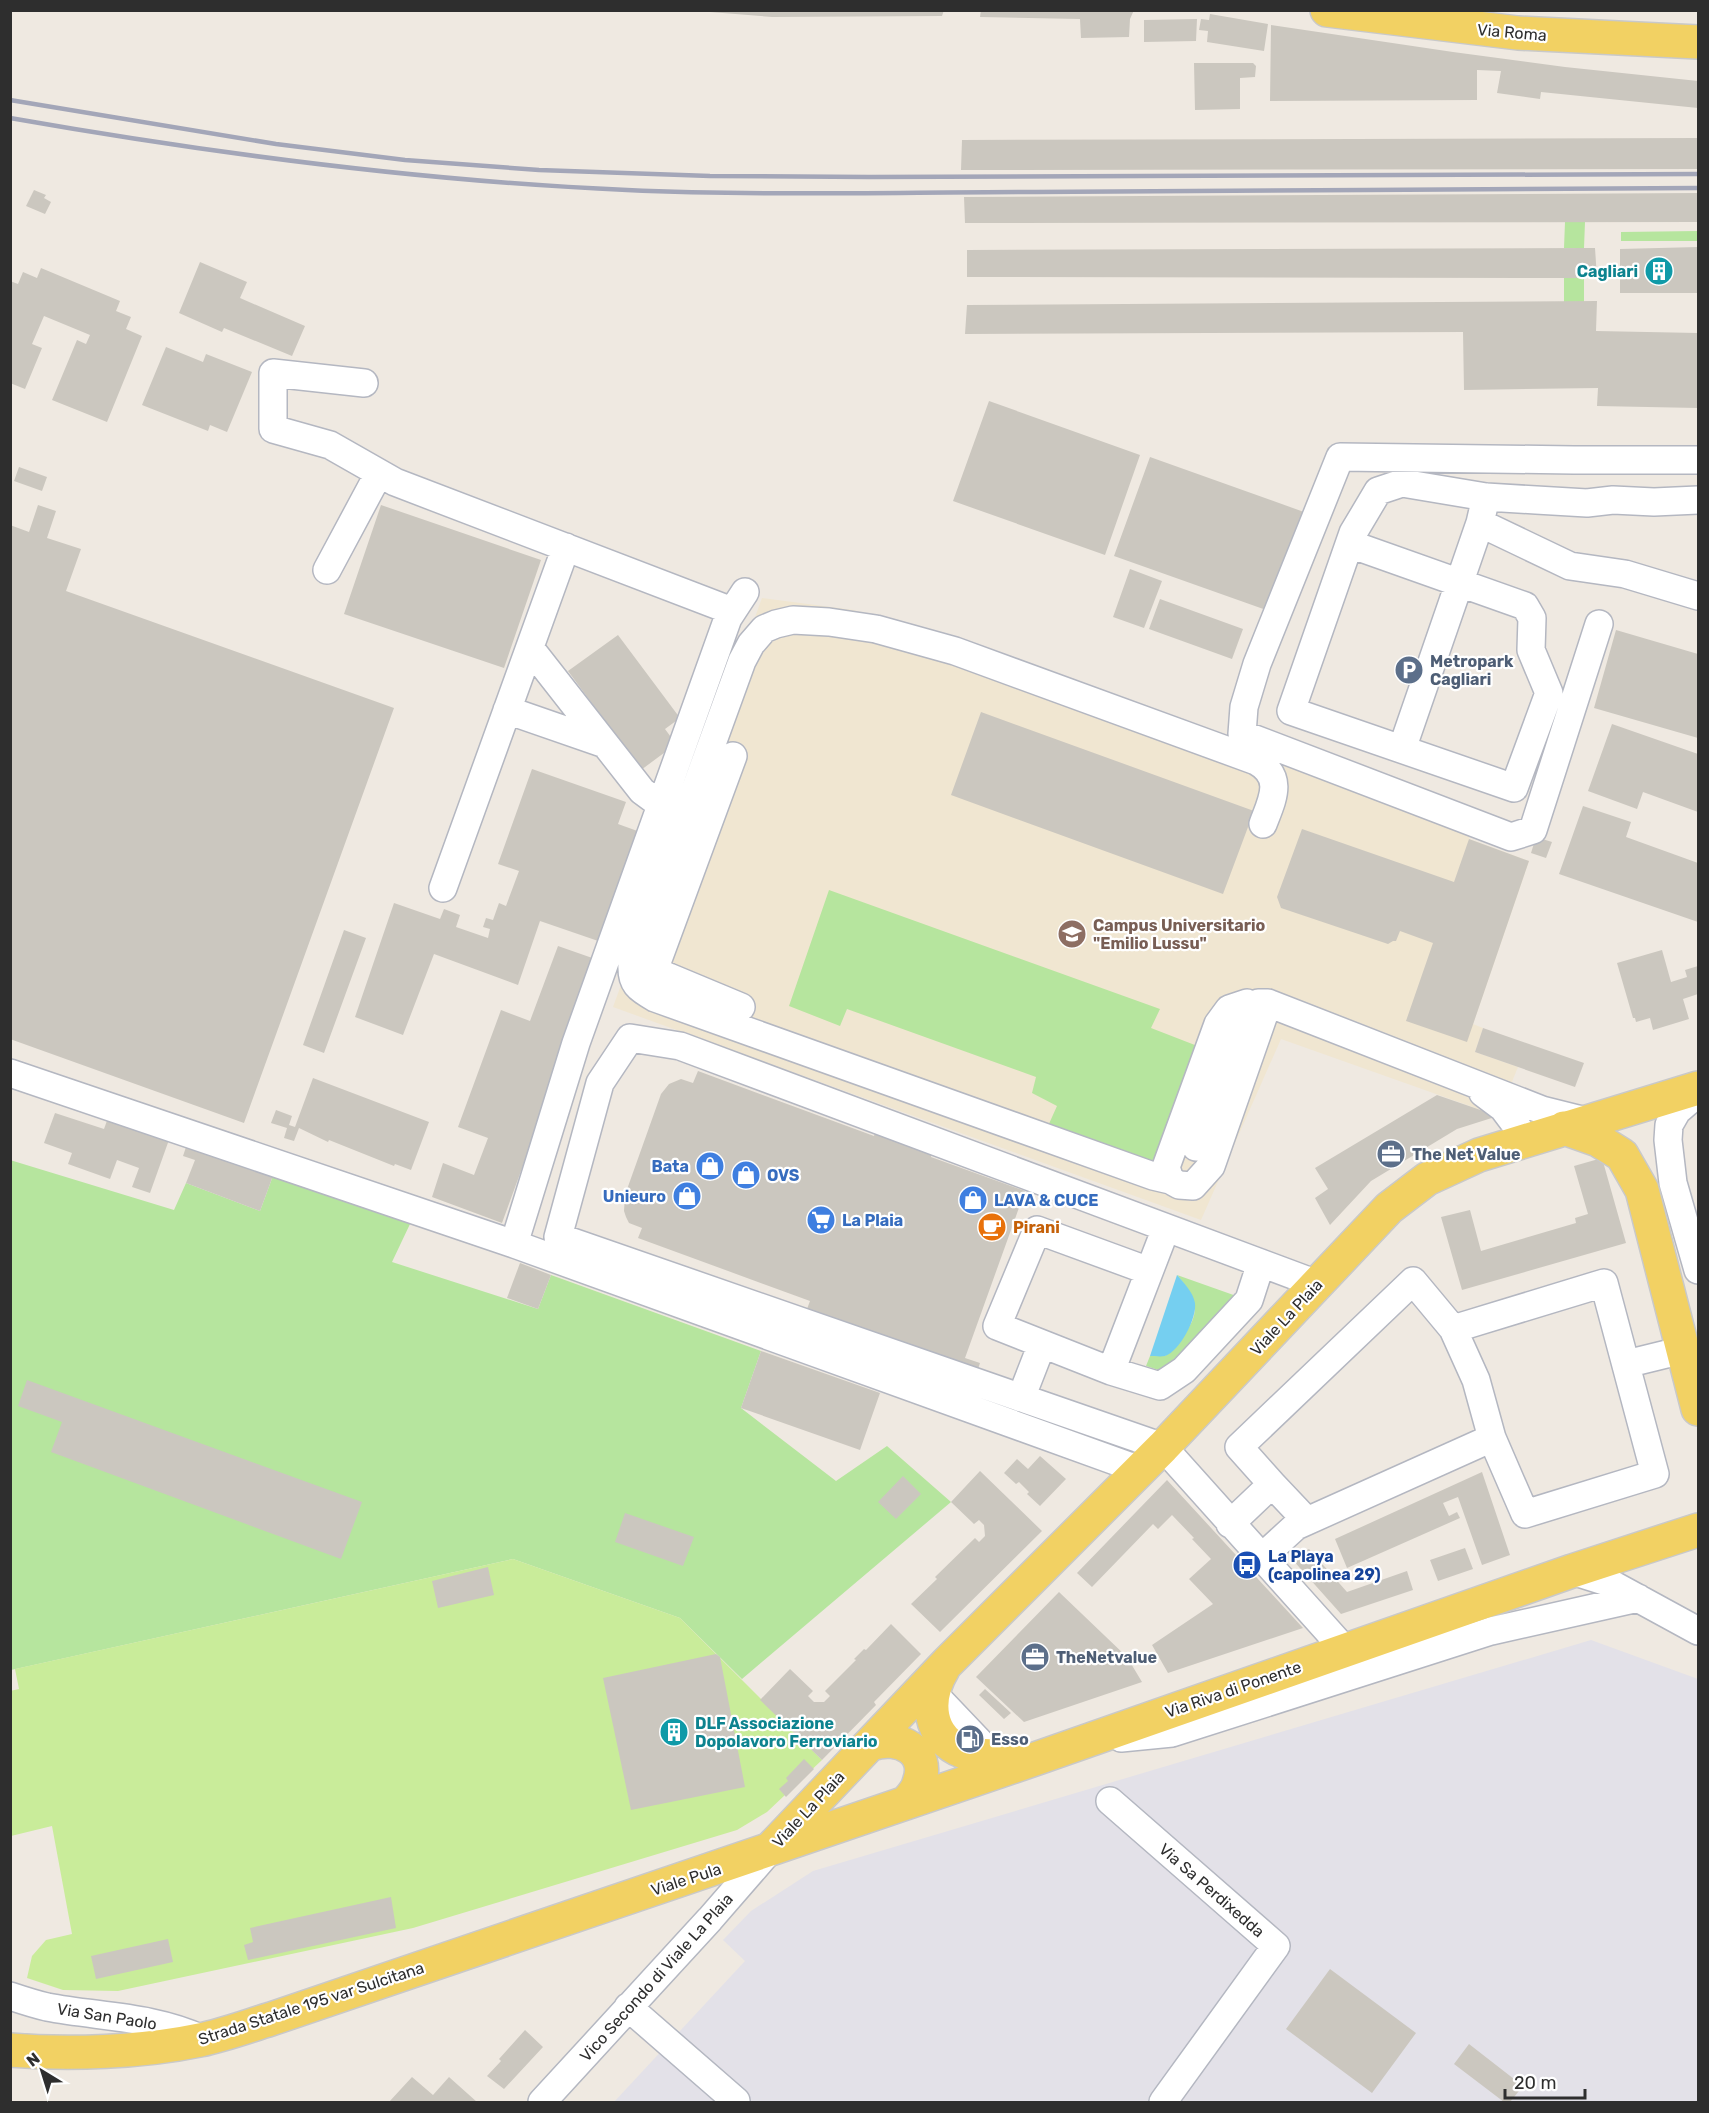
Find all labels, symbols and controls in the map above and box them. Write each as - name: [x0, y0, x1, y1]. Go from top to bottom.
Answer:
- street label: Via Roma: [1476, 20, 1547, 45]
- building icon: Cagliari: [1643, 255, 1675, 287]
- place label: Cagliari: [1577, 262, 1638, 281]
- place label: Metropark Cagliari: [1430, 652, 1514, 689]
- parking icon: Metropark Cagliari: [1393, 654, 1425, 686]
- place label: Campus Universitario "Emilio Lussu": [1093, 916, 1266, 953]
- school or university icon: Campus Universitario "Emilio Lussu": [1056, 918, 1088, 950]
- office icon: The Net Value: [1375, 1138, 1407, 1170]
- place label: The Net Value: [1412, 1145, 1521, 1164]
- shop icon: Bata: [694, 1150, 726, 1182]
- place label: Bata: [651, 1157, 689, 1176]
- shop icon: OVS: [730, 1159, 762, 1191]
- place label: OVS: [767, 1166, 800, 1185]
- shop icon: Unieuro: [671, 1180, 703, 1212]
- shop icon: LAVA & CUCE: [957, 1184, 989, 1216]
- place label: Unieuro: [603, 1187, 666, 1206]
- place label: LAVA & CUCE: [994, 1191, 1098, 1210]
- supermarket icon: La Plaia: [805, 1204, 837, 1236]
- place label: La Plaia: [842, 1211, 903, 1230]
- cafe icon: Pirani: [976, 1211, 1008, 1243]
- place label: Pirani: [1013, 1218, 1060, 1237]
- street label: Viale La Plaia: [1246, 1275, 1327, 1359]
- place label: La Playa (capolinea 29): [1268, 1547, 1381, 1584]
- bus stop icon: La Playa (capolinea 29): [1231, 1549, 1263, 1581]
- office icon: TheNetvalue: [1019, 1641, 1051, 1673]
- place label: TheNetvalue: [1056, 1648, 1157, 1667]
- street label: Via Riva di Ponente: [1163, 1657, 1304, 1722]
- place label: DLF Associazione Dopolavoro Ferroviario: [695, 1714, 878, 1751]
- building icon: DLF Associazione Dopolavoro Ferroviario: [658, 1716, 690, 1748]
- fuel station icon: Esso: [954, 1723, 986, 1755]
- place label: Esso: [991, 1730, 1029, 1749]
- street label: Viale La Plaia: [768, 1767, 849, 1851]
- street label: Via Sa Perdixedda: [1155, 1839, 1268, 1941]
- street label: Viale Pula: [649, 1859, 724, 1900]
- street label: Vico Secondo di Viale La Plaia: [576, 1889, 737, 2065]
- street label: Strada Statale 195 var Sulcitana: [196, 1958, 426, 2049]
- street label: Via San Paolo: [56, 1999, 158, 2034]
- north arrow: [12, 2041, 72, 2101]
- text: N: [23, 2049, 43, 2071]
- scale bar: [1505, 2062, 1584, 2100]
- text: 20 m: [1514, 2072, 1556, 2094]

